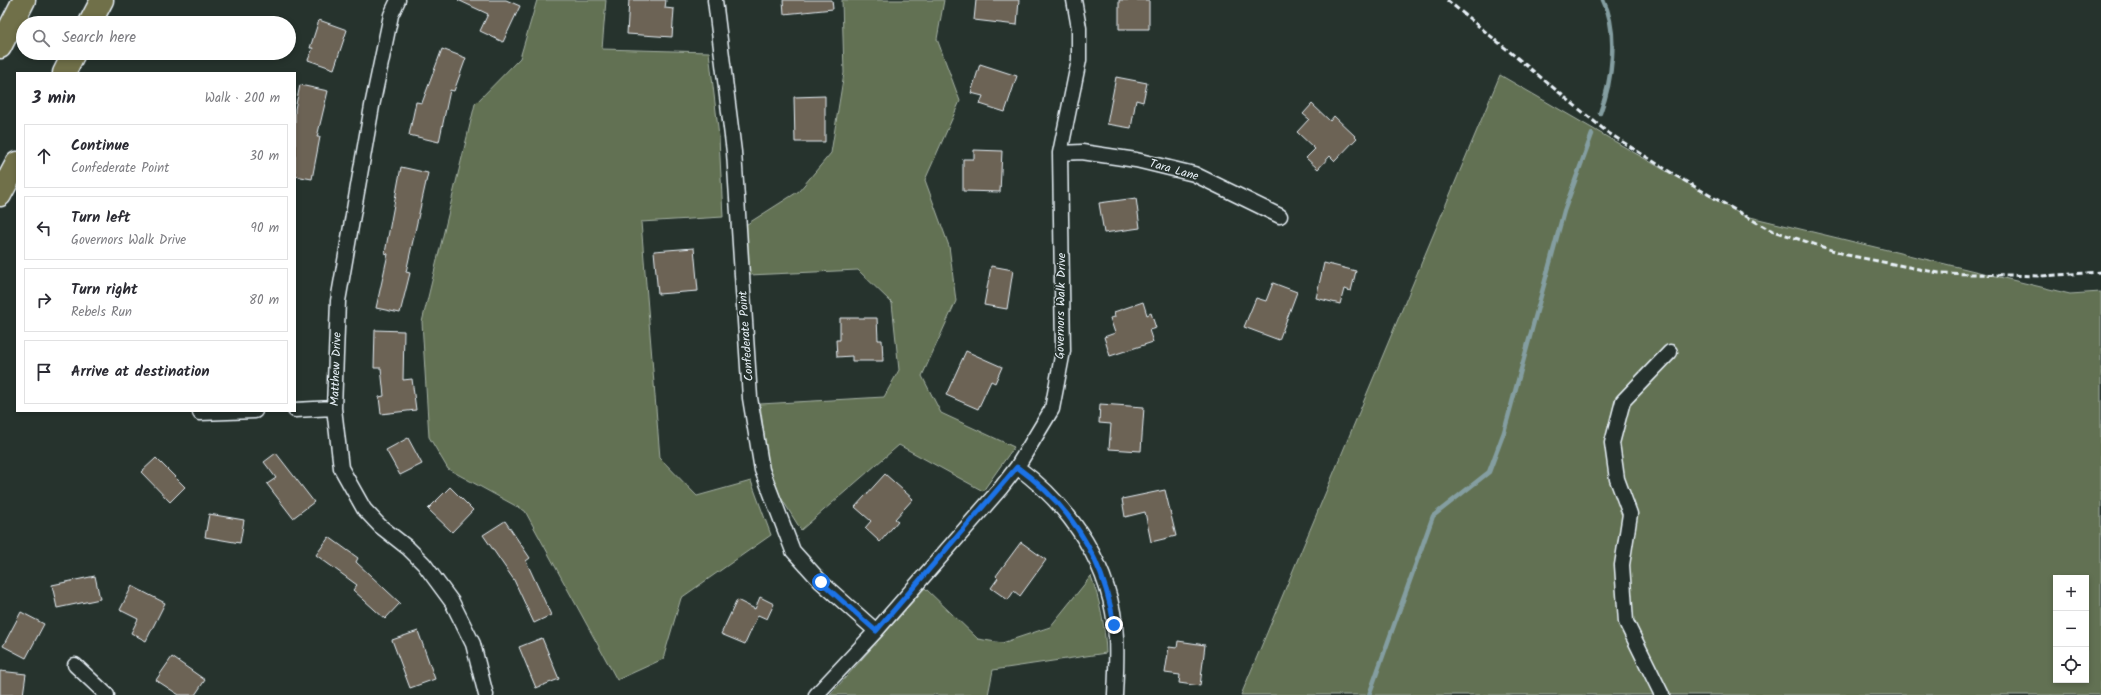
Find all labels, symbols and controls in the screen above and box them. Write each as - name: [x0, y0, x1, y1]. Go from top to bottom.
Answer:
- search box: [16, 16, 296, 60]
- text: Search here: [62, 26, 136, 50]
- icon: search: [30, 27, 52, 49]
- text: 3 min: [32, 85, 76, 112]
- text: Walk · 200 m: [205, 88, 280, 109]
- text: Continue: [71, 134, 129, 158]
- icon: ahead: [33, 145, 55, 167]
- text: 30 m: [250, 146, 279, 167]
- street label: Tara Lane: [1147, 154, 1201, 186]
- text: Confederate Point: [71, 158, 169, 179]
- text: Turn left: [71, 206, 131, 230]
- icon: left: [33, 217, 55, 239]
- text: 90 m: [251, 218, 279, 239]
- text: Governors Walk Drive: [71, 230, 186, 251]
- street label: Governors Walk Drive: [1051, 252, 1071, 359]
- text: Turn right: [71, 278, 138, 302]
- icon: right: [33, 289, 55, 311]
- text: 80 m: [249, 290, 279, 311]
- street label: Confederate Point: [733, 290, 759, 382]
- text: Rebels Run: [71, 302, 132, 323]
- street label: Matthew Drive: [325, 331, 347, 406]
- text: Arrive at destination: [71, 360, 210, 384]
- icon: arrive: [33, 361, 55, 383]
- route start: [812, 573, 830, 591]
- map controls: [2053, 575, 2089, 683]
- button: +: [2053, 575, 2089, 611]
- button: −: [2053, 611, 2089, 647]
- route end: [1105, 616, 1123, 634]
- button: locate: [2053, 647, 2089, 683]

